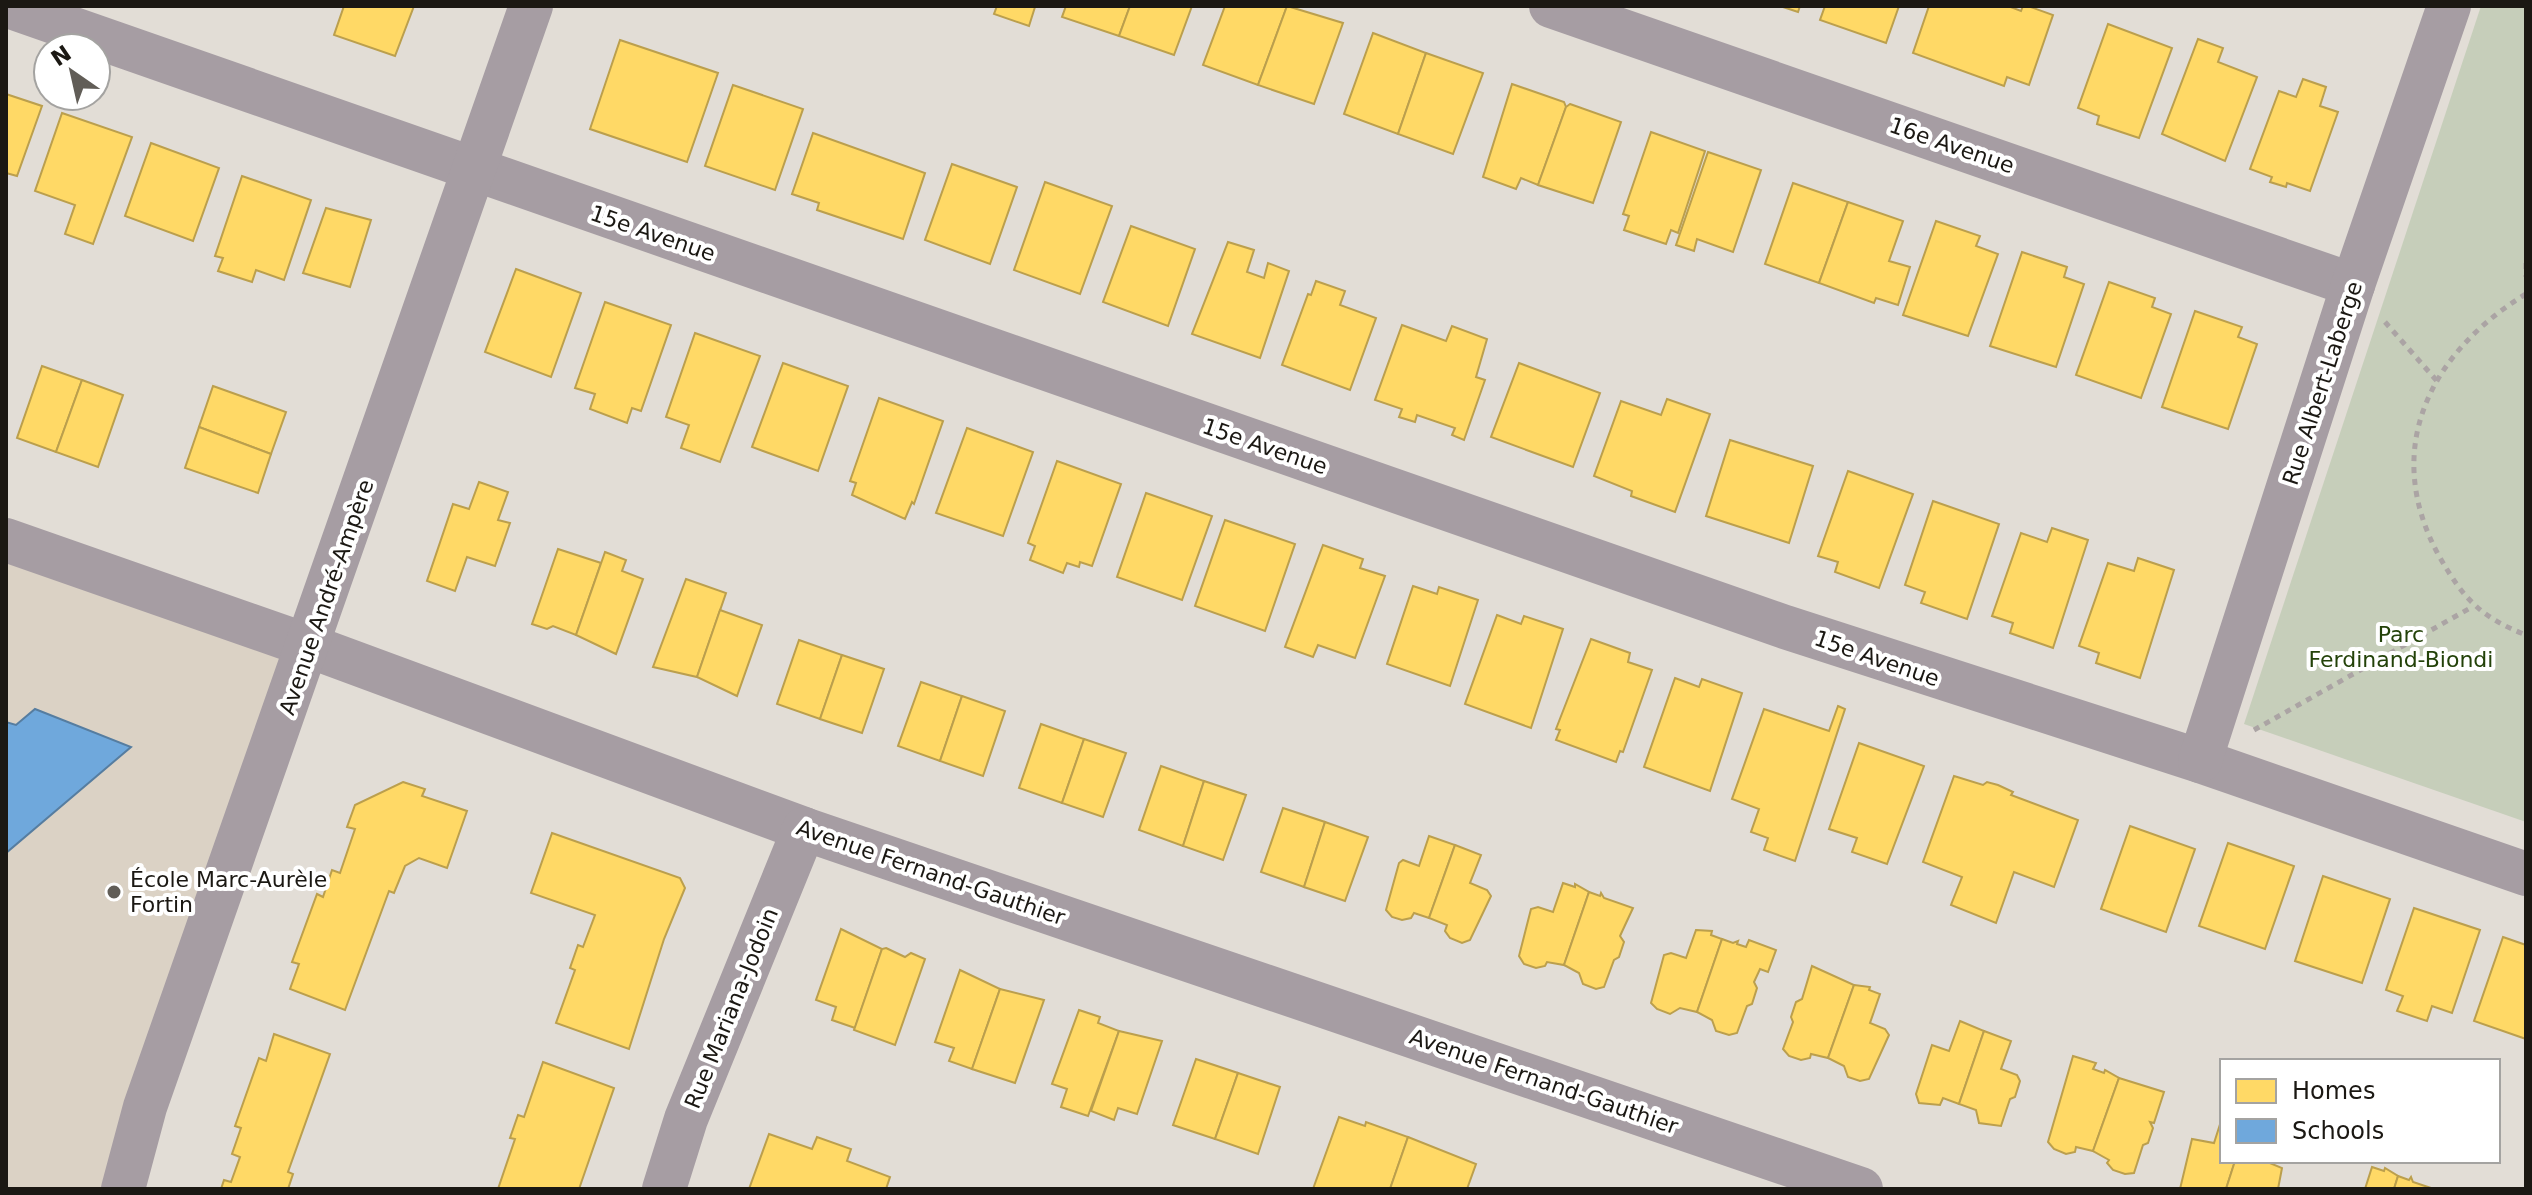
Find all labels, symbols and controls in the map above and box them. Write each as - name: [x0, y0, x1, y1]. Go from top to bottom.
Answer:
- north arrow: [32, 32, 112, 112]
- text: N: [46, 40, 76, 71]
- street label: 16e Avenue: [1886, 112, 2017, 178]
- street label: 15e Avenue: [587, 200, 718, 266]
- street label: Rue Albert-Laberge: [2278, 278, 2367, 488]
- street label: 15e Avenue: [1199, 413, 1330, 479]
- street label: Avenue André-Ampère: [274, 476, 379, 718]
- park label: Parc Ferdinand-Biondi: [2309, 622, 2493, 672]
- street label: 15e Avenue: [1811, 625, 1942, 691]
- street label: Avenue Fernand-Gauthier: [793, 815, 1069, 931]
- place label: École Marc-Aurèle Fortin: [130, 867, 327, 917]
- marker: École Marc-Aurèle Fortin: [105, 883, 123, 901]
- street label: Rue Mariana-Jodoin: [680, 904, 783, 1112]
- street label: Avenue Fernand-Gauthier: [1406, 1024, 1682, 1140]
- legend: [2220, 1059, 2500, 1163]
- text: Homes: [2292, 1077, 2375, 1105]
- text: Schools: [2292, 1117, 2384, 1145]

